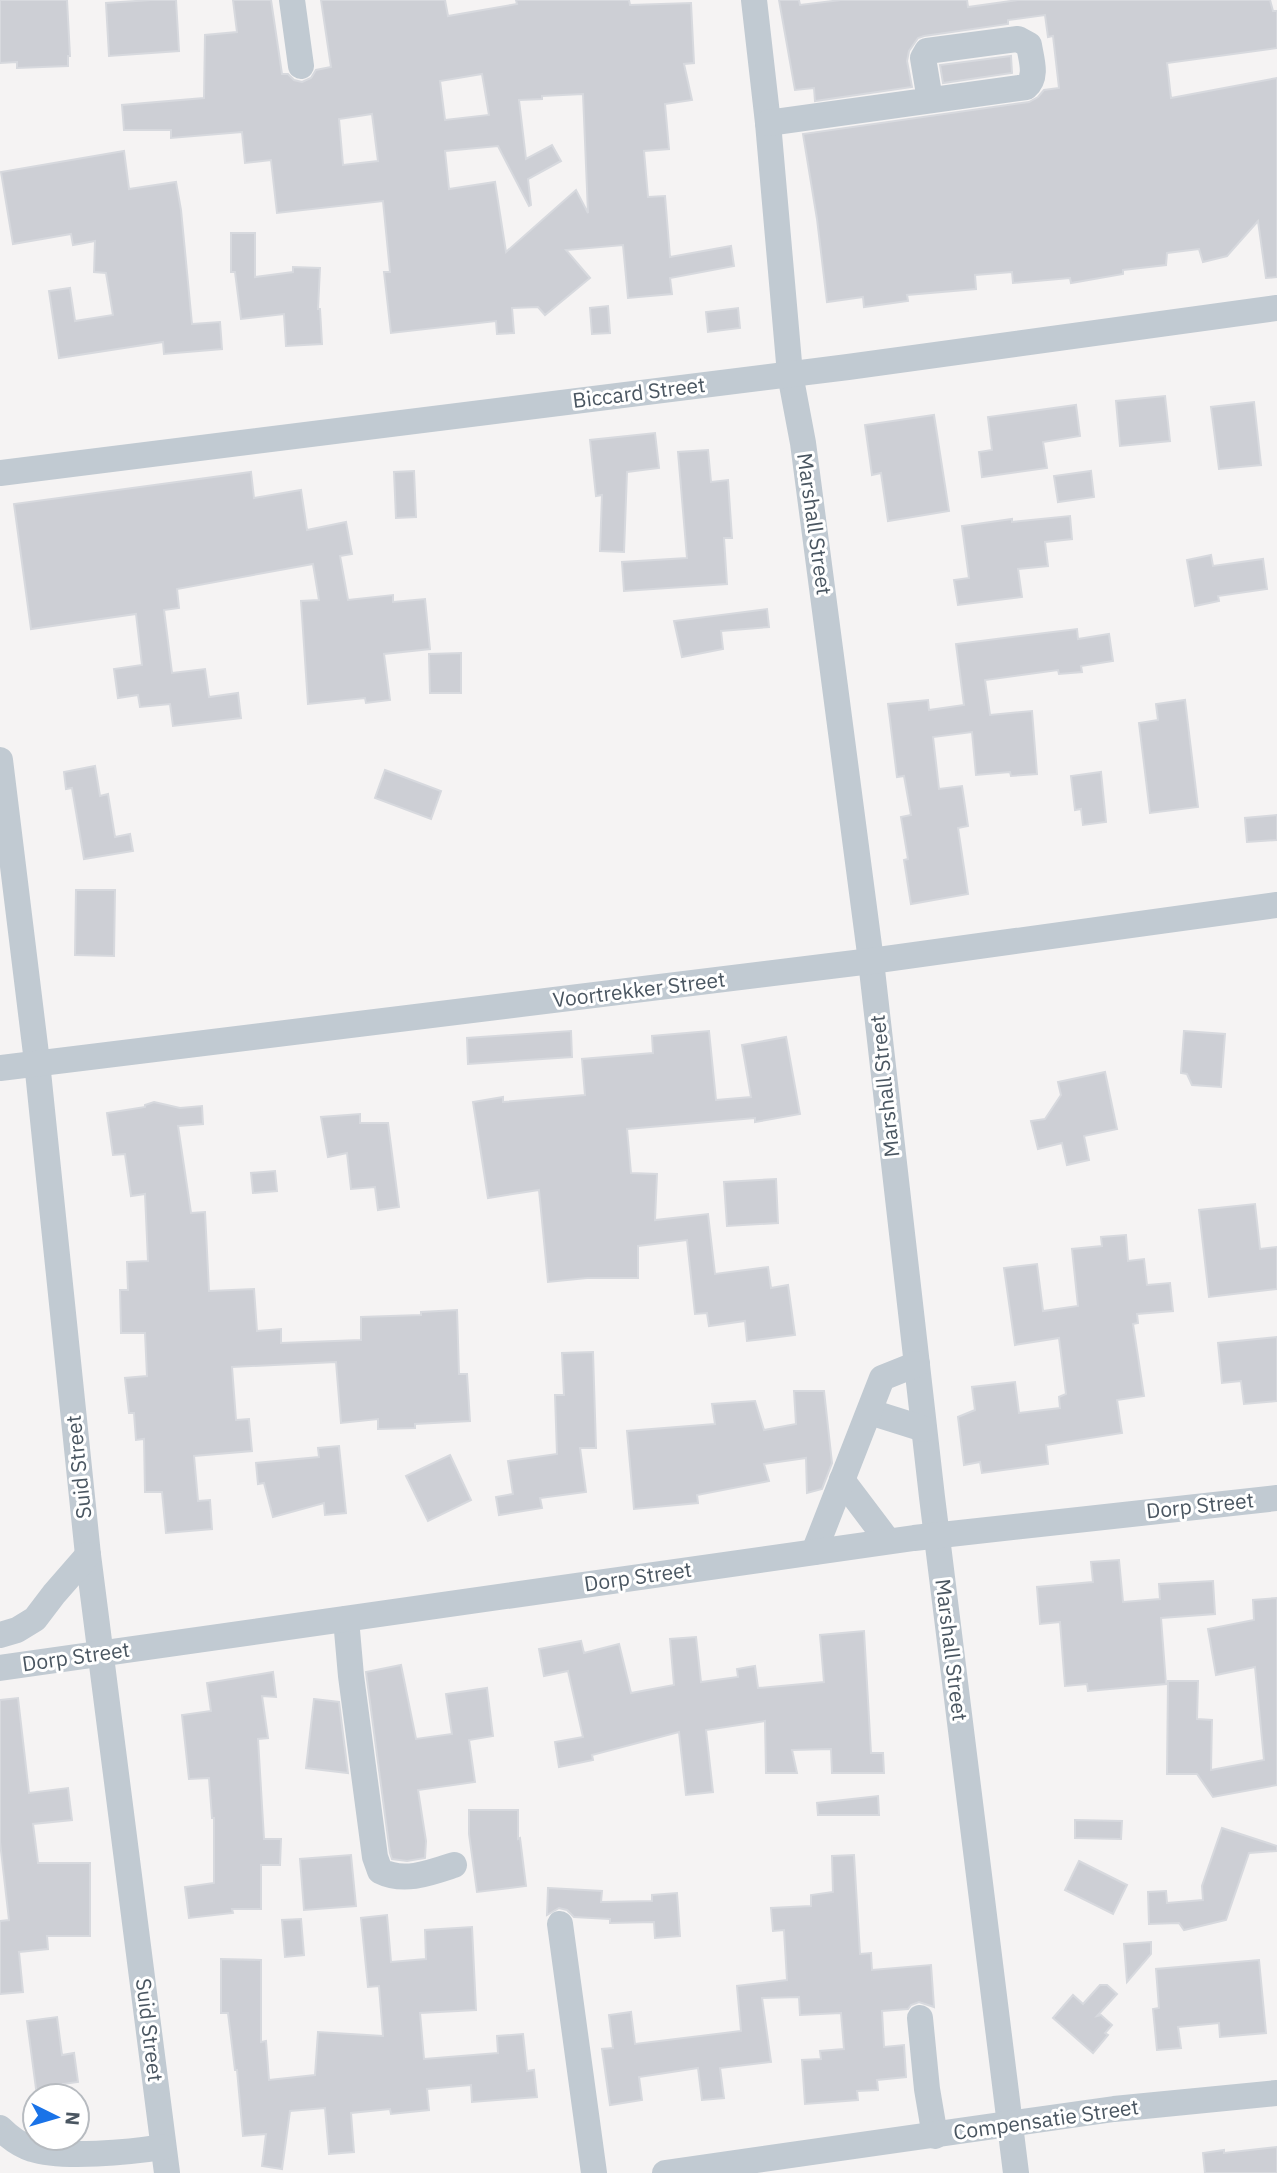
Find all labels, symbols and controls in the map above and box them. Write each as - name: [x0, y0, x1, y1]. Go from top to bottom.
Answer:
- street label: Biccard Street: [571, 370, 707, 414]
- street label: Marshall Street: [791, 451, 839, 597]
- street label: Voortrekker Street: [551, 965, 727, 1013]
- street label: Marshall Street: [863, 1013, 905, 1159]
- street label: Suid Street: [59, 1414, 97, 1520]
- street label: Dorp Street: [1145, 1485, 1255, 1525]
- street label: Dorp Street: [582, 1555, 693, 1597]
- street label: Marshall Street: [929, 1577, 975, 1723]
- street label: Dorp Street: [20, 1635, 131, 1677]
- street label: Suid Street: [130, 1976, 170, 2083]
- north arrow: [21, 2082, 91, 2152]
- street label: Compensatie Street: [951, 2092, 1140, 2146]
- text: N: [60, 2111, 85, 2126]

